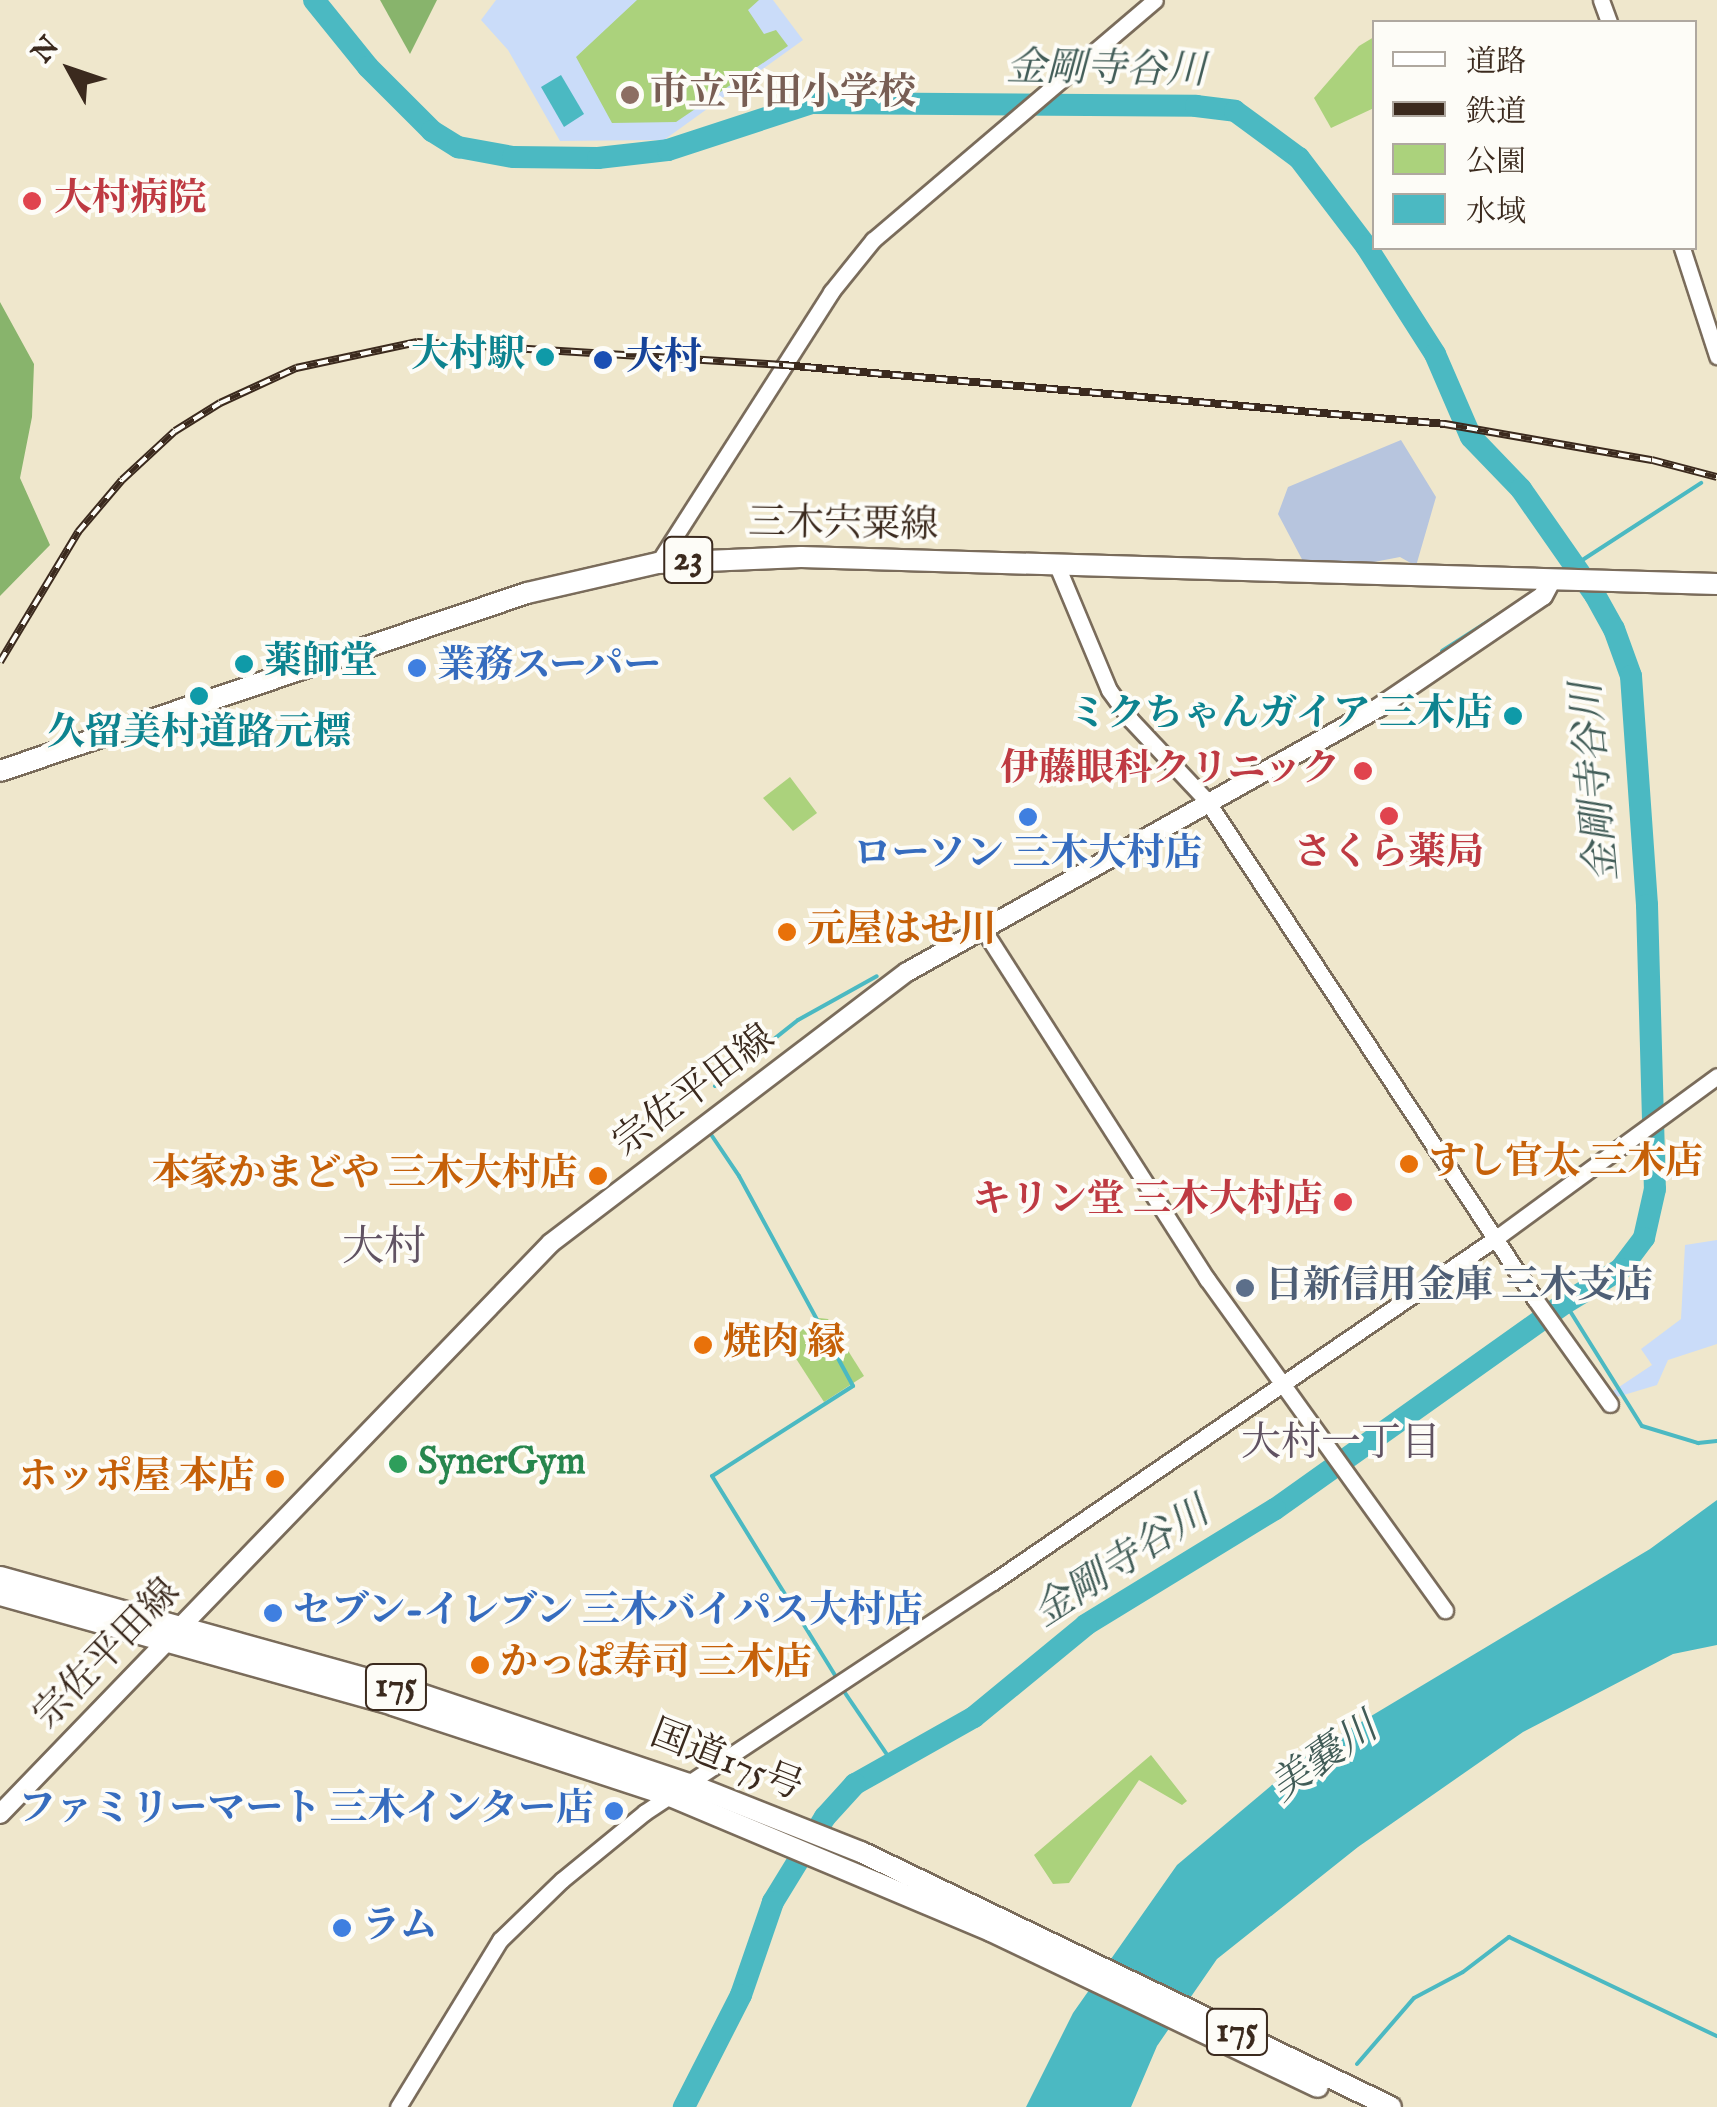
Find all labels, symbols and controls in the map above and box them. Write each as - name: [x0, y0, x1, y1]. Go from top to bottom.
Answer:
- north arrow: [20, 20, 120, 120]
- legend: [1372, 20, 1697, 250]
- text: N: [25, 30, 68, 71]
- text: 道路: [1466, 44, 1526, 82]
- water label: 金剛寺谷川: [1006, 45, 1206, 97]
- place label: 市立平田小学校: [650, 72, 916, 118]
- marker: 市立平田小学校: [619, 84, 641, 106]
- text: 鉄道: [1466, 94, 1526, 132]
- text: 公園: [1466, 144, 1526, 182]
- place label: 大村病院: [54, 178, 206, 224]
- marker: 大村病院: [19, 188, 45, 214]
- text: 水域: [1466, 194, 1526, 232]
- place label: 大村駅: [411, 334, 525, 380]
- place label: 大村: [626, 337, 702, 383]
- marker: 大村駅: [534, 346, 556, 368]
- marker: 大村: [590, 347, 616, 373]
- street label: 三木宍粟線: [748, 502, 938, 550]
- road number: 23: [663, 530, 713, 590]
- place label: 薬師堂: [264, 641, 378, 687]
- place label: 業務スーパー: [437, 645, 663, 691]
- marker: 薬師堂: [233, 653, 255, 675]
- marker: 業務スーパー: [406, 657, 428, 679]
- water label: 金剛寺谷川: [1564, 680, 1630, 884]
- marker: 久留美村道路元標: [188, 685, 210, 707]
- place label: ミクちゃんガイア 三木店: [1067, 693, 1493, 739]
- marker: ミクちゃんガイア 三木店: [1502, 705, 1524, 727]
- place label: 久留美村道路元標: [47, 712, 351, 758]
- place label: 伊藤眼科クリニック: [998, 748, 1340, 794]
- marker: 伊藤眼科クリニック: [1350, 758, 1376, 784]
- marker: さくら薬局: [1378, 805, 1400, 827]
- marker: ローソン 三木大村店: [1017, 806, 1039, 828]
- place label: さくら薬局: [1294, 832, 1484, 878]
- place label: ローソン 三木大村店: [853, 833, 1203, 879]
- place label: 元屋はせ川: [807, 909, 997, 955]
- marker: 元屋はせ川: [776, 921, 798, 943]
- street label: 宗佐平田線: [605, 1017, 785, 1167]
- place label: すし官太 三木店: [1429, 1141, 1703, 1187]
- place label: 本家かまどや 三木大村店: [152, 1153, 578, 1199]
- marker: すし官太 三木店: [1398, 1153, 1420, 1175]
- marker: 本家かまどや 三木大村店: [587, 1165, 609, 1187]
- place label: キリン堂 三木大村店: [973, 1179, 1323, 1225]
- marker: キリン堂 三木大村店: [1332, 1191, 1354, 1213]
- district label: 大村: [342, 1224, 426, 1274]
- place label: 日新信用金庫 三木支店: [1265, 1265, 1653, 1311]
- marker: 日新信用金庫 三木支店: [1234, 1277, 1256, 1299]
- place label: 焼肉 縁: [723, 1322, 845, 1368]
- marker: 焼肉 縁: [692, 1334, 714, 1356]
- district label: 大村一丁目: [1241, 1421, 1441, 1469]
- place label: SynerGym: [418, 1441, 586, 1487]
- marker: SynerGym: [387, 1453, 409, 1475]
- place label: ホッポ屋 本店: [19, 1456, 255, 1502]
- marker: ホッポ屋 本店: [264, 1468, 286, 1490]
- water label: 金剛寺谷川: [1025, 1489, 1219, 1639]
- street label: 宗佐平田線: [26, 1571, 190, 1739]
- place label: セブン-イレブン 三木バイパス大村店: [293, 1590, 927, 1636]
- marker: セブン-イレブン 三木バイパス大村店: [262, 1602, 284, 1624]
- place label: かっぱ寿司 三木店: [500, 1642, 812, 1688]
- marker: かっぱ寿司 三木店: [469, 1654, 491, 1676]
- road number: 175: [364, 1657, 428, 1717]
- water label: 美嚢川: [1262, 1705, 1388, 1813]
- street label: 国道175号: [643, 1712, 809, 1812]
- place label: ファミリーマート 三木インター店: [16, 1788, 594, 1834]
- marker: ファミリーマート 三木インター店: [603, 1800, 625, 1822]
- place label: ラム: [362, 1905, 438, 1951]
- marker: ラム: [331, 1917, 353, 1939]
- road number: 175: [1204, 2002, 1270, 2062]

